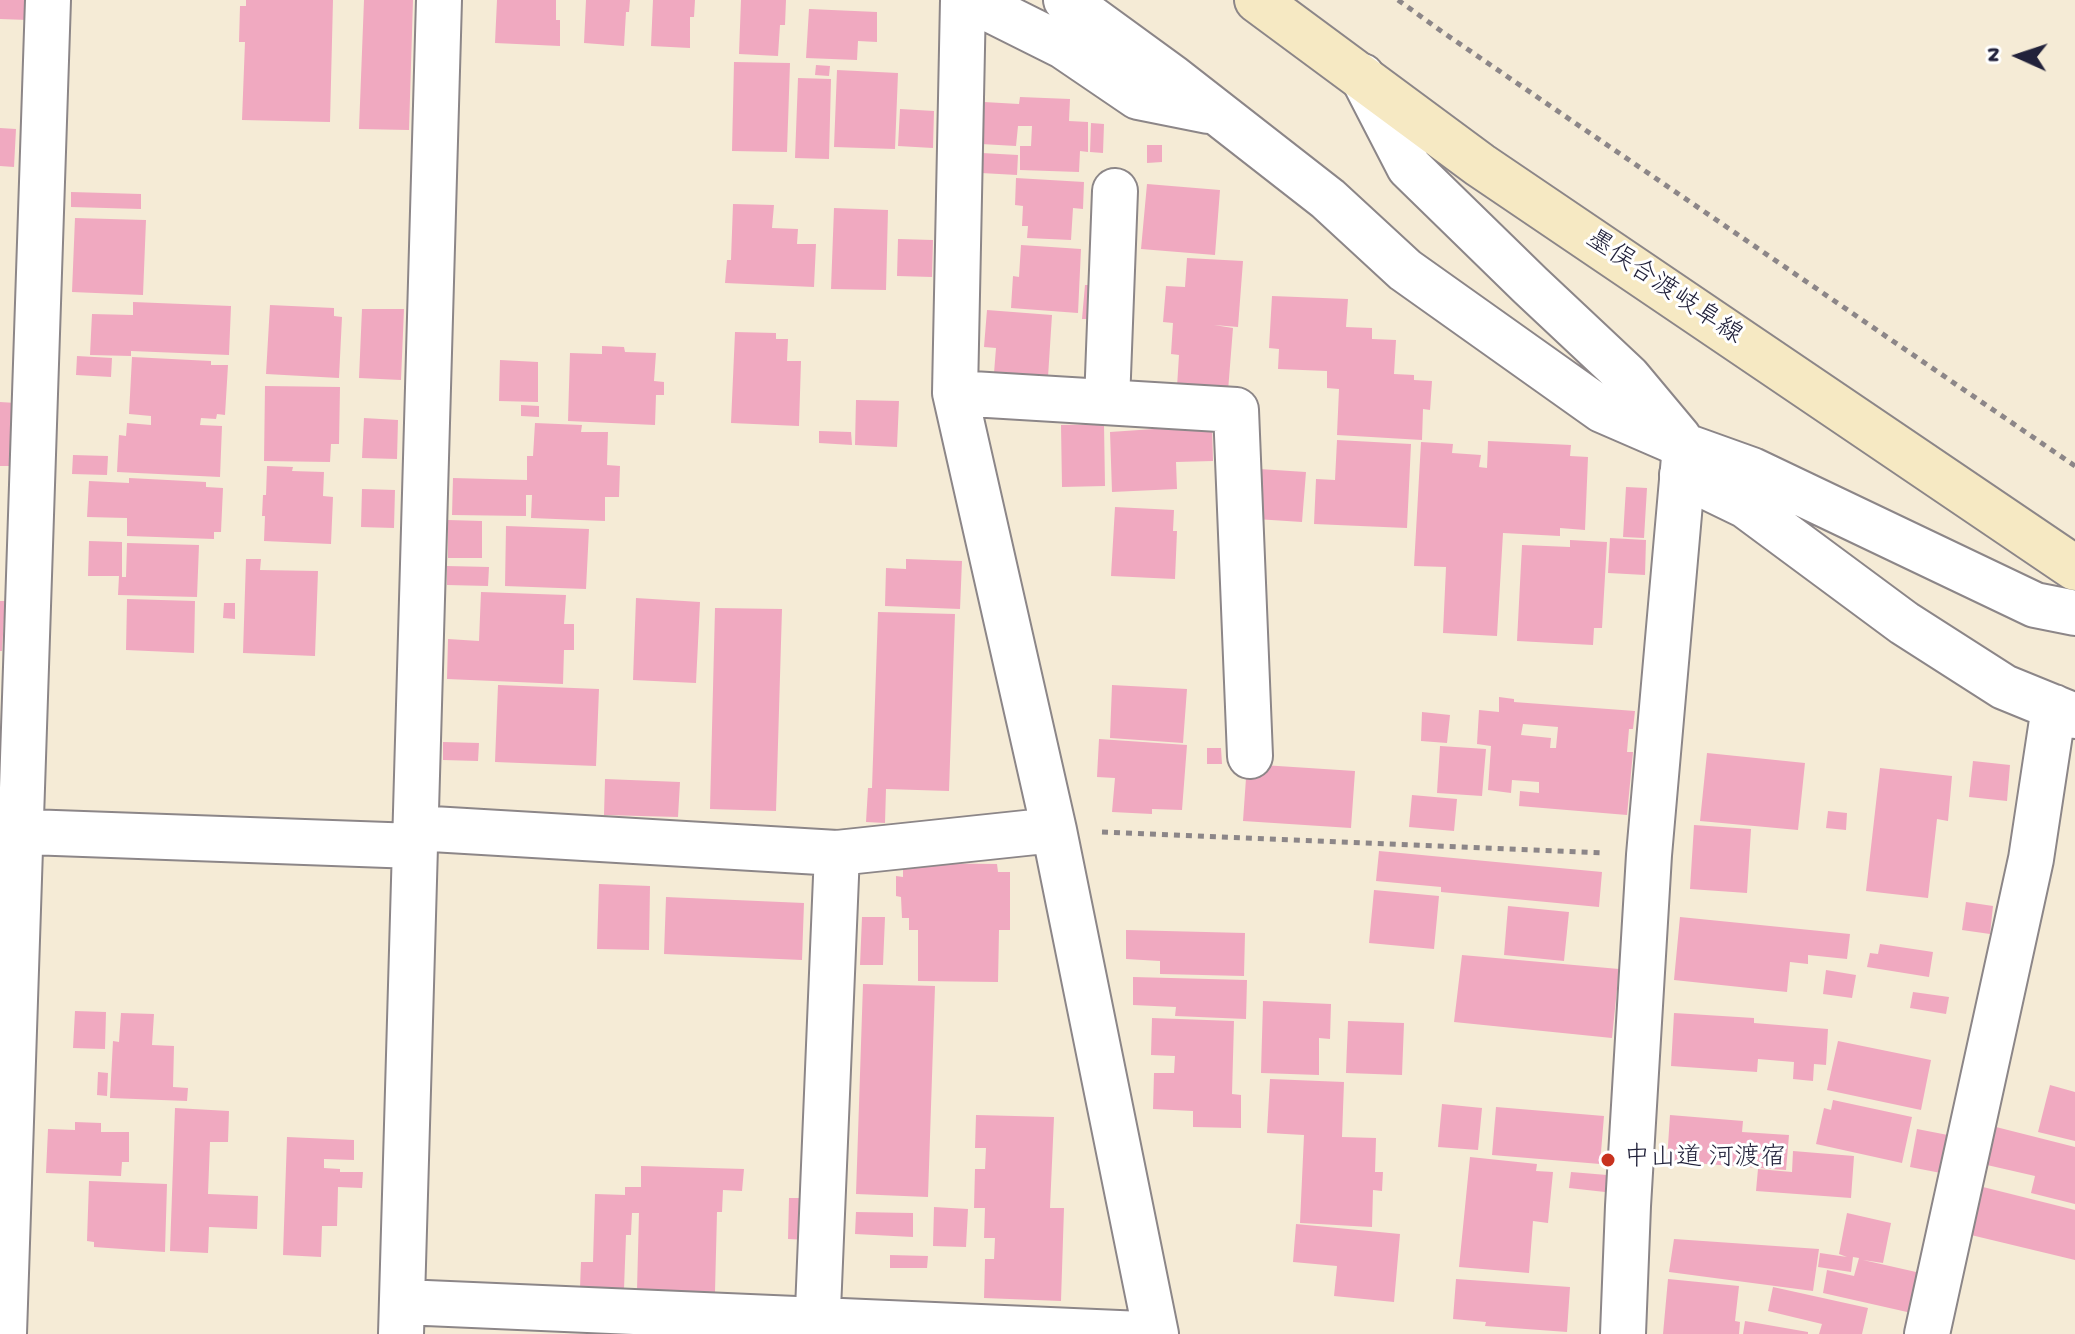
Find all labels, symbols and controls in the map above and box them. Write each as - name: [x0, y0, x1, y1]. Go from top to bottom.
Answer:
- north arrow: [1979, 16, 2059, 96]
- text: N: [1982, 47, 2008, 63]
- street label: 墨俣合渡岐阜線: [1579, 225, 1747, 353]
- place label: 中山道 河渡宿: [1624, 1144, 1786, 1176]
- marker: 中山道 河渡宿: [1599, 1151, 1617, 1169]

